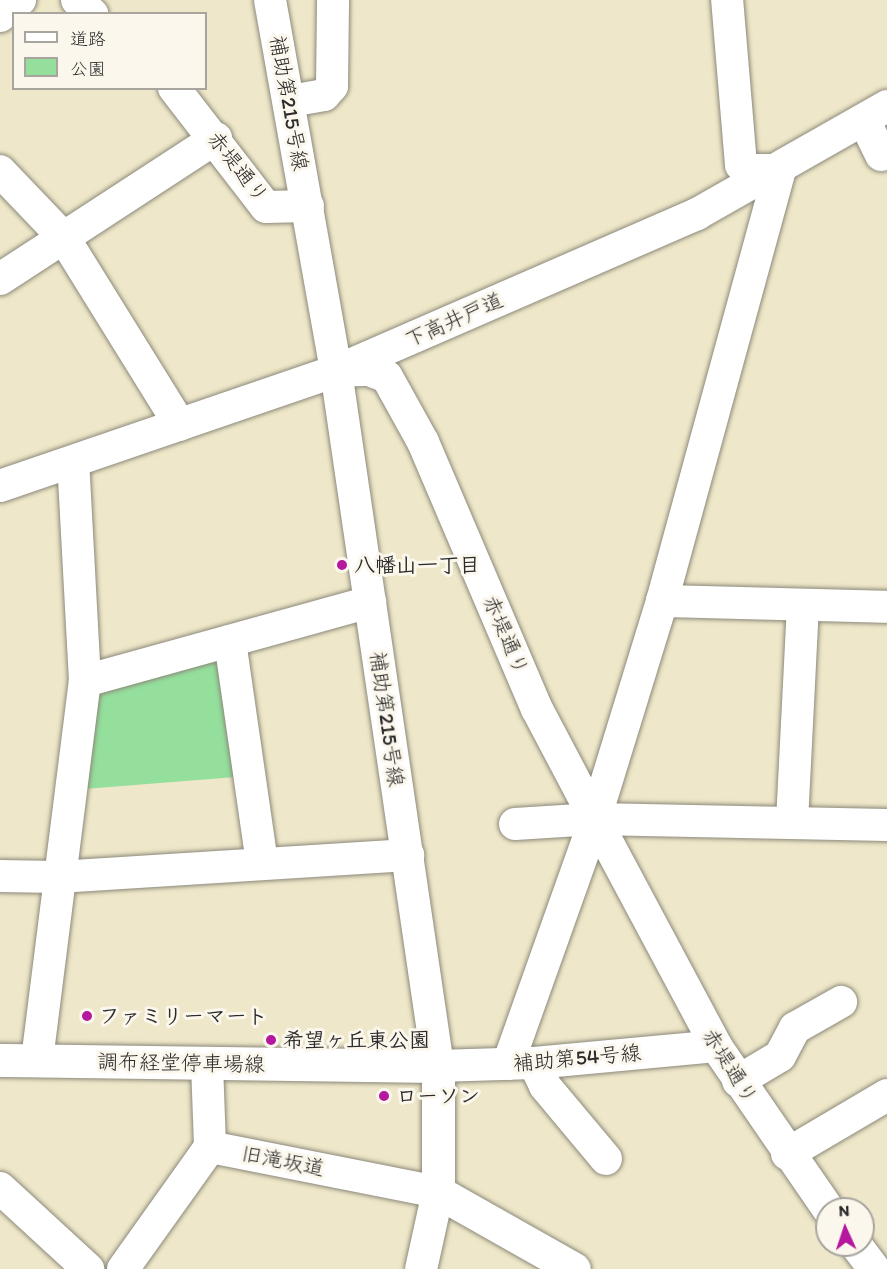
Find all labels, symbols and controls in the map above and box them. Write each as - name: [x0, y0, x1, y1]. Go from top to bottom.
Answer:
- legend: [12, 12, 207, 90]
- text: 道路: [70, 28, 106, 50]
- street label: 補助第215号線: [265, 33, 313, 173]
- text: 公園: [70, 58, 106, 80]
- street label: 赤堤通り: [202, 126, 274, 208]
- street label: 下高井戸道: [401, 287, 507, 353]
- place label: 八幡山一丁目: [354, 552, 480, 578]
- marker: 八幡山一丁目: [335, 558, 349, 572]
- street label: 赤堤通り: [478, 591, 534, 679]
- street label: 補助第215号線: [365, 650, 409, 788]
- place label: ファミリーマート: [99, 1003, 267, 1029]
- marker: ファミリーマート: [80, 1009, 94, 1023]
- street label: 赤堤通り: [697, 1024, 763, 1108]
- place label: 希望ヶ丘東公園: [283, 1027, 430, 1053]
- marker: 希望ヶ丘東公園: [264, 1033, 278, 1047]
- street label: 補助第54号線: [512, 1040, 642, 1076]
- street label: 調布経堂停車場線: [97, 1049, 265, 1077]
- place label: ローソン: [396, 1083, 480, 1109]
- marker: ローソン: [377, 1089, 391, 1103]
- street label: 旧滝坂道: [239, 1141, 327, 1181]
- north arrow: [815, 1197, 875, 1257]
- text: N: [838, 1201, 850, 1220]

